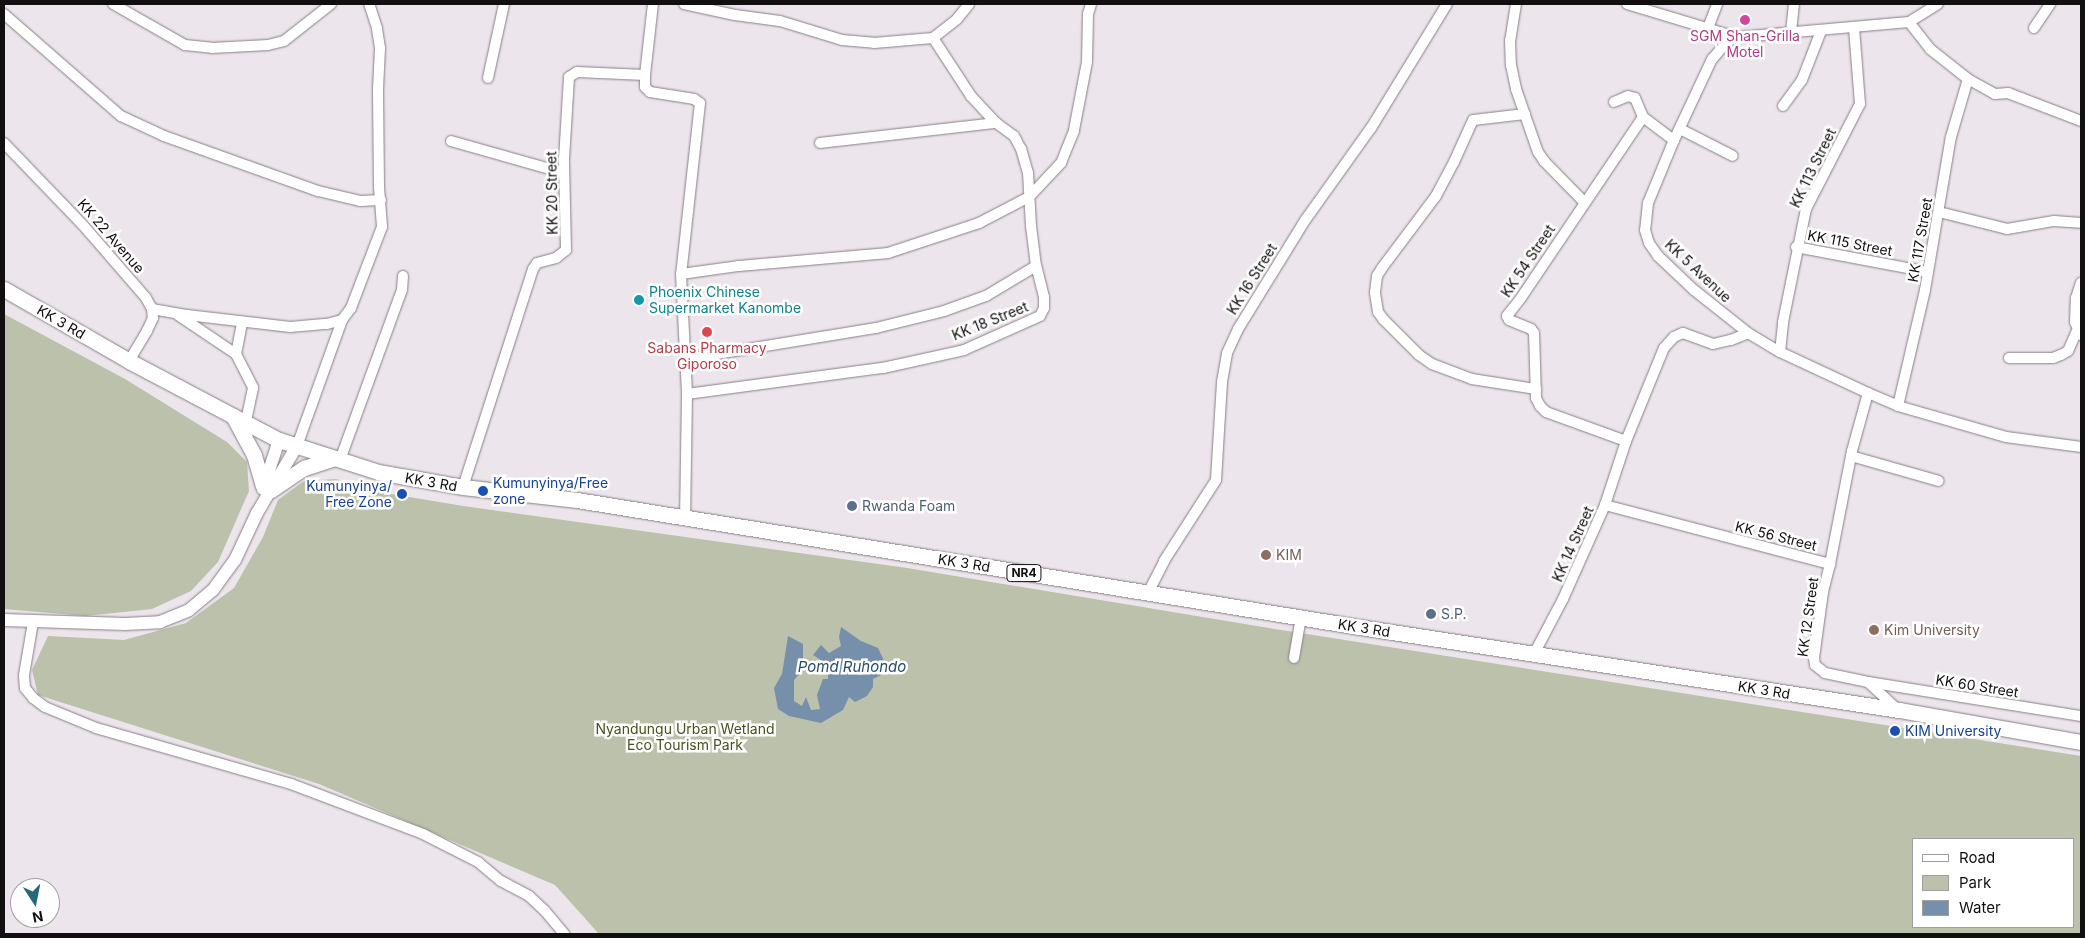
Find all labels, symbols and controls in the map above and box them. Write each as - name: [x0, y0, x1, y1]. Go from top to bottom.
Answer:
- marker: SGM Shan-Grilla Motel: [1739, 14, 1751, 26]
- place label: SGM Shan-Grilla Motel: [1690, 28, 1800, 60]
- street label: KK 113 Street: [1787, 126, 1839, 210]
- street label: KK 20 Street: [543, 151, 561, 235]
- street label: KK 22 Avenue: [74, 195, 148, 277]
- street label: KK 117 Street: [1904, 196, 1936, 284]
- street label: KK 54 Street: [1498, 222, 1558, 300]
- street label: KK 115 Street: [1806, 227, 1894, 259]
- street label: KK 5 Avenue: [1661, 236, 1735, 306]
- street label: KK 16 Street: [1224, 240, 1280, 318]
- place label: Phoenix Chinese Supermarket Kanombe: [649, 284, 801, 316]
- marker: Phoenix Chinese Supermarket Kanombe: [633, 294, 645, 306]
- street label: KK 18 Street: [950, 298, 1030, 344]
- street label: KK 3 Rd: [34, 302, 88, 342]
- marker: Sabans Pharmacy Giporoso: [701, 326, 713, 338]
- place label: Sabans Pharmacy Giporoso: [647, 340, 767, 372]
- street label: KK 3 Rd: [404, 469, 458, 495]
- place label: Kumunyinya/Free zone: [493, 475, 608, 508]
- place label: Kumunyinya/ Free Zone: [306, 478, 392, 511]
- marker: Kumunyinya/Free zone: [477, 485, 489, 497]
- marker: Kumunyinya/ Free Zone: [396, 488, 408, 500]
- place label: Rwanda Foam: [862, 498, 955, 514]
- marker: Rwanda Foam: [846, 500, 858, 512]
- street label: KK 14 Street: [1549, 504, 1597, 584]
- street label: KK 56 Street: [1734, 518, 1818, 554]
- place label: KIM: [1276, 547, 1302, 563]
- marker: KIM: [1260, 549, 1272, 561]
- street label: KK 3 Rd: [937, 551, 991, 575]
- road number: NR4: [1005, 564, 1043, 582]
- street label: KK 12 Street: [1794, 576, 1822, 658]
- place label: S.P.: [1441, 606, 1467, 622]
- marker: S.P.: [1425, 608, 1437, 620]
- street label: KK 3 Rd: [1337, 616, 1391, 640]
- place label: Kim University: [1884, 622, 1980, 638]
- marker: Kim University: [1868, 624, 1880, 636]
- water label: Pomd Ruhondo: [798, 658, 906, 676]
- street label: KK 60 Street: [1934, 671, 2020, 701]
- street label: KK 3 Rd: [1737, 678, 1791, 702]
- park label: Nyandungu Urban Wetland Eco Tourism Park: [595, 721, 775, 754]
- place label: KIM University: [1905, 723, 2001, 739]
- marker: KIM University: [1889, 725, 1901, 737]
- legend: [1912, 838, 2075, 928]
- text: Road: [1959, 848, 1995, 867]
- text: Park: [1959, 873, 1991, 892]
- north arrow: [10, 878, 60, 928]
- text: Water: [1959, 898, 2001, 917]
- text: N: [31, 908, 45, 927]

